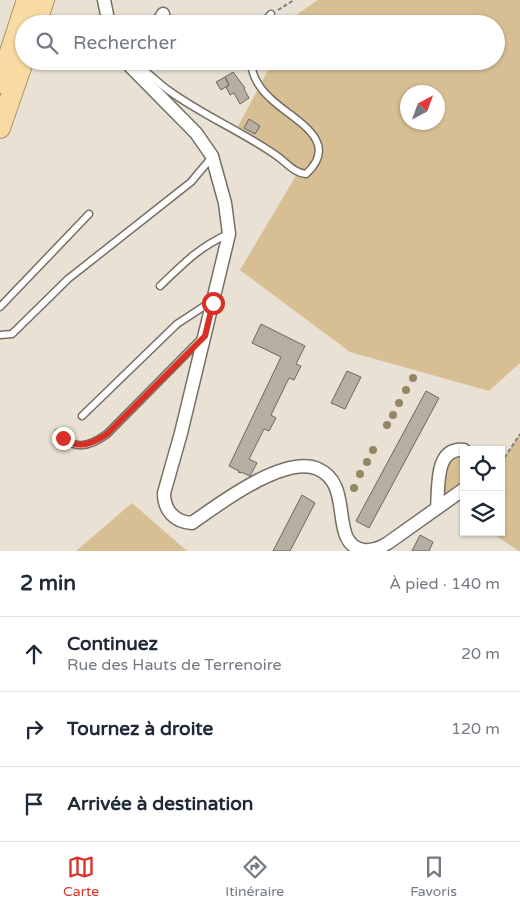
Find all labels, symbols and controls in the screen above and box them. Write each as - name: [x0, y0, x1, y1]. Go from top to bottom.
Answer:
- search box: [15, 15, 505, 70]
- icon: search: [33, 29, 61, 57]
- text: Rechercher: [73, 32, 176, 54]
- north arrow: [400, 85, 445, 130]
- route start: [202, 292, 225, 315]
- route end: [52, 427, 75, 450]
- map controls: [460, 446, 505, 536]
- button: locate: [460, 446, 505, 491]
- button: layers: [460, 491, 505, 536]
- text: 2 min: [20, 571, 76, 596]
- text: À pied · 140 m: [389, 574, 500, 594]
- text: Continuez: [67, 633, 158, 655]
- icon: ahead: [20, 640, 48, 668]
- text: 20 m: [461, 644, 500, 664]
- text: Rue des Hauts de Terrenoire: [67, 655, 282, 675]
- icon: right: [20, 715, 48, 743]
- text: Tournez à droite: [67, 718, 213, 740]
- text: 120 m: [451, 719, 500, 739]
- icon: arrive: [20, 790, 48, 818]
- text: Arrivée à destination: [67, 793, 253, 815]
- tab: Carte: [63, 853, 99, 900]
- tab: Itinéraire: [225, 853, 284, 900]
- tab: Favoris: [410, 853, 457, 900]

